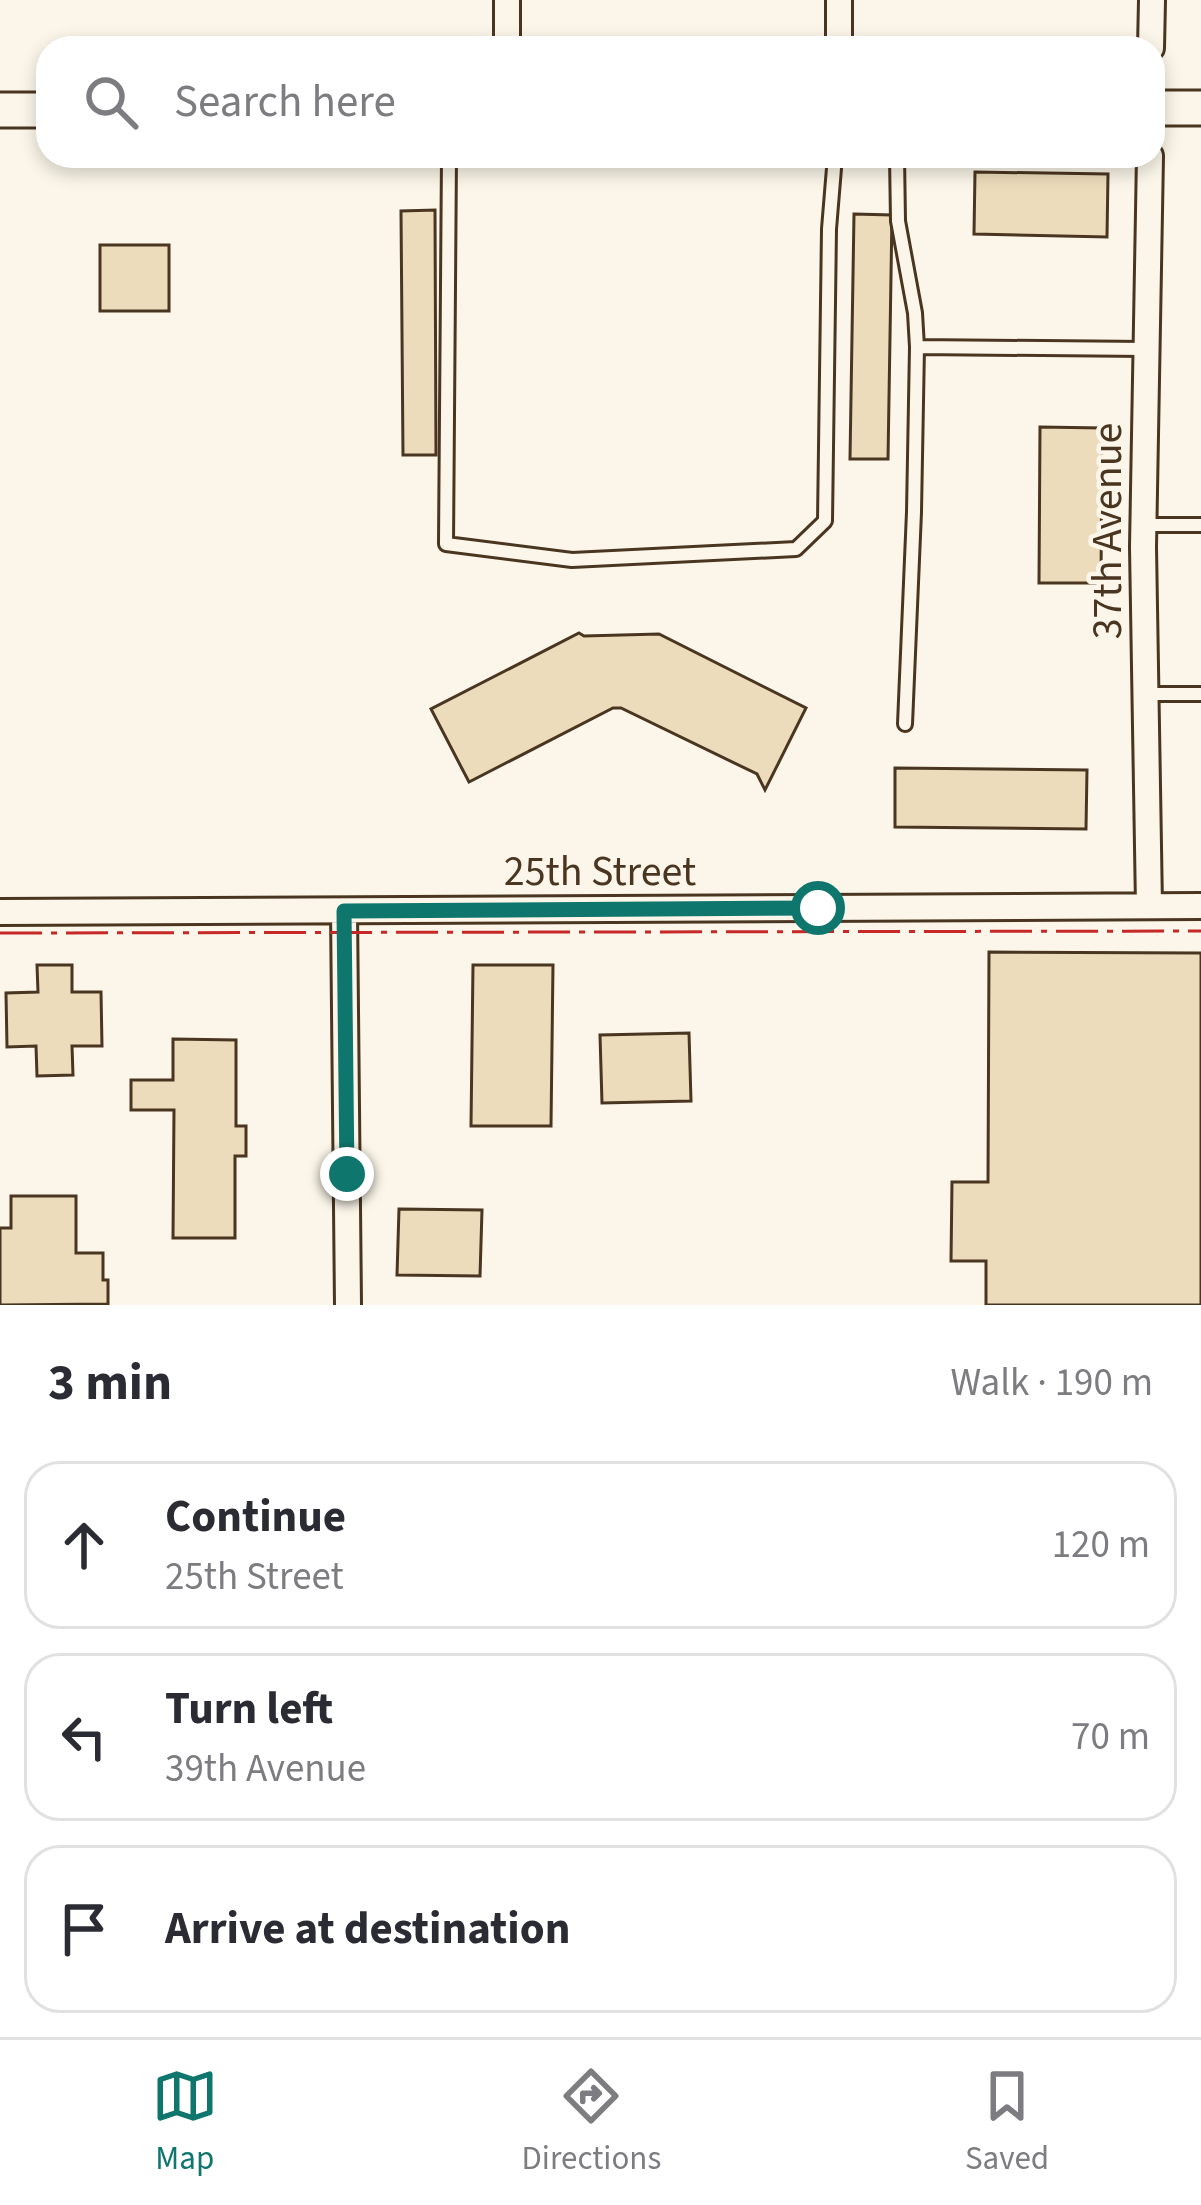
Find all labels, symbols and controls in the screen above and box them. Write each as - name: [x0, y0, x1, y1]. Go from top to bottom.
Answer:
- search box: [36, 36, 1165, 168]
- icon: search: [78, 69, 144, 135]
- text: Search here: [174, 70, 396, 134]
- street label: 37th Avenue: [1078, 423, 1138, 639]
- street label: 25th Street: [504, 842, 696, 902]
- route start: [791, 881, 845, 935]
- route end: [320, 1147, 374, 1201]
- text: 3 min: [48, 1347, 172, 1419]
- text: Walk · 190 m: [950, 1355, 1153, 1411]
- text: Continue: [165, 1485, 346, 1549]
- icon: ahead: [51, 1512, 117, 1578]
- text: 120 m: [1052, 1517, 1150, 1573]
- text: 25th Street: [165, 1549, 344, 1605]
- text: Turn left: [165, 1677, 333, 1741]
- icon: left: [51, 1704, 117, 1770]
- text: 70 m: [1071, 1709, 1150, 1765]
- text: 39th Avenue: [165, 1741, 366, 1797]
- icon: arrive: [51, 1896, 117, 1962]
- text: Arrive at destination: [165, 1897, 570, 1961]
- tab: Map: [152, 2063, 218, 2182]
- tab: Directions: [522, 2063, 661, 2182]
- tab: Saved: [965, 2063, 1049, 2182]

